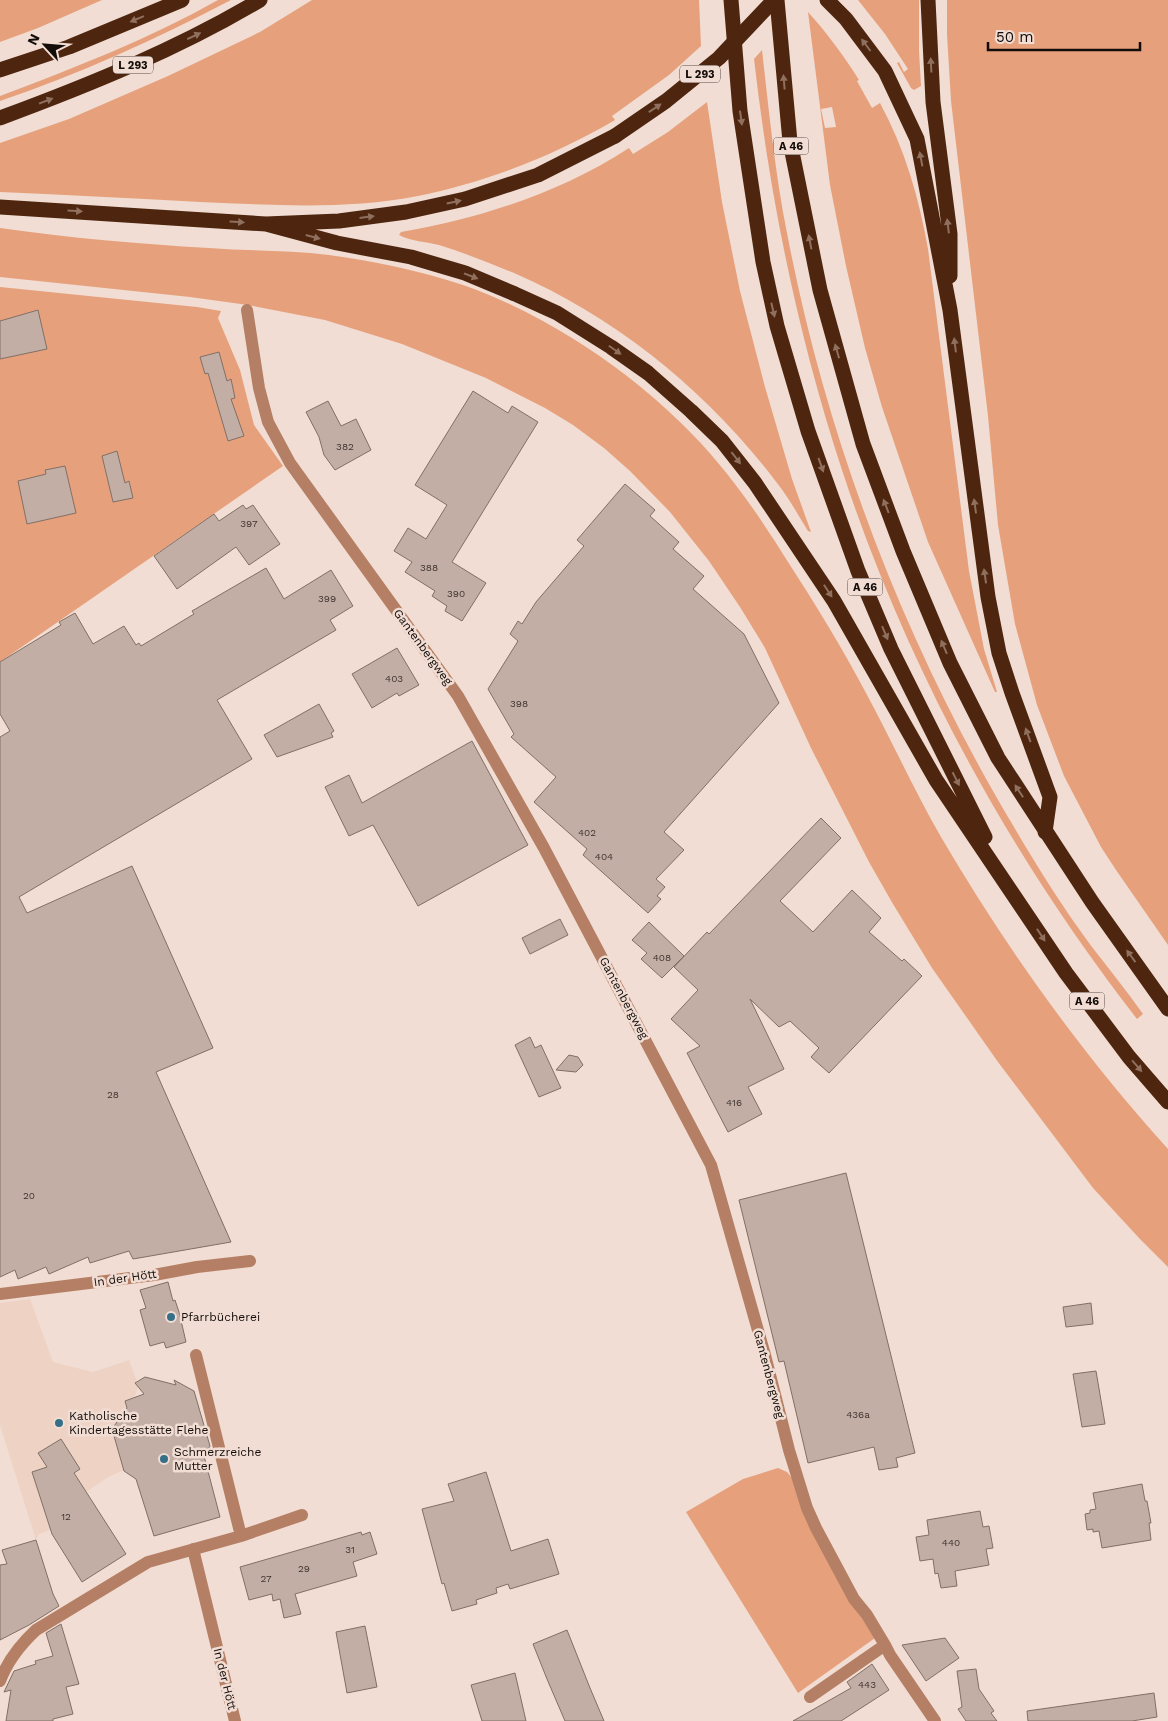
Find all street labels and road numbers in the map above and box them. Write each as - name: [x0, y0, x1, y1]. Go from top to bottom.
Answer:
- road number: L 293: [113, 56, 153, 74]
- road number: L 293: [680, 66, 720, 82]
- road number: A 46: [774, 138, 808, 154]
- road number: A 46: [848, 578, 882, 596]
- street label: Gantenbergweg: [391, 606, 456, 688]
- street label: Gantenbergweg: [597, 955, 652, 1042]
- road number: A 46: [1070, 992, 1104, 1009]
- street label: In der Hött: [93, 1267, 157, 1289]
- street label: Gantenbergweg: [751, 1328, 788, 1420]
- street label: In der Hött: [211, 1647, 239, 1711]

